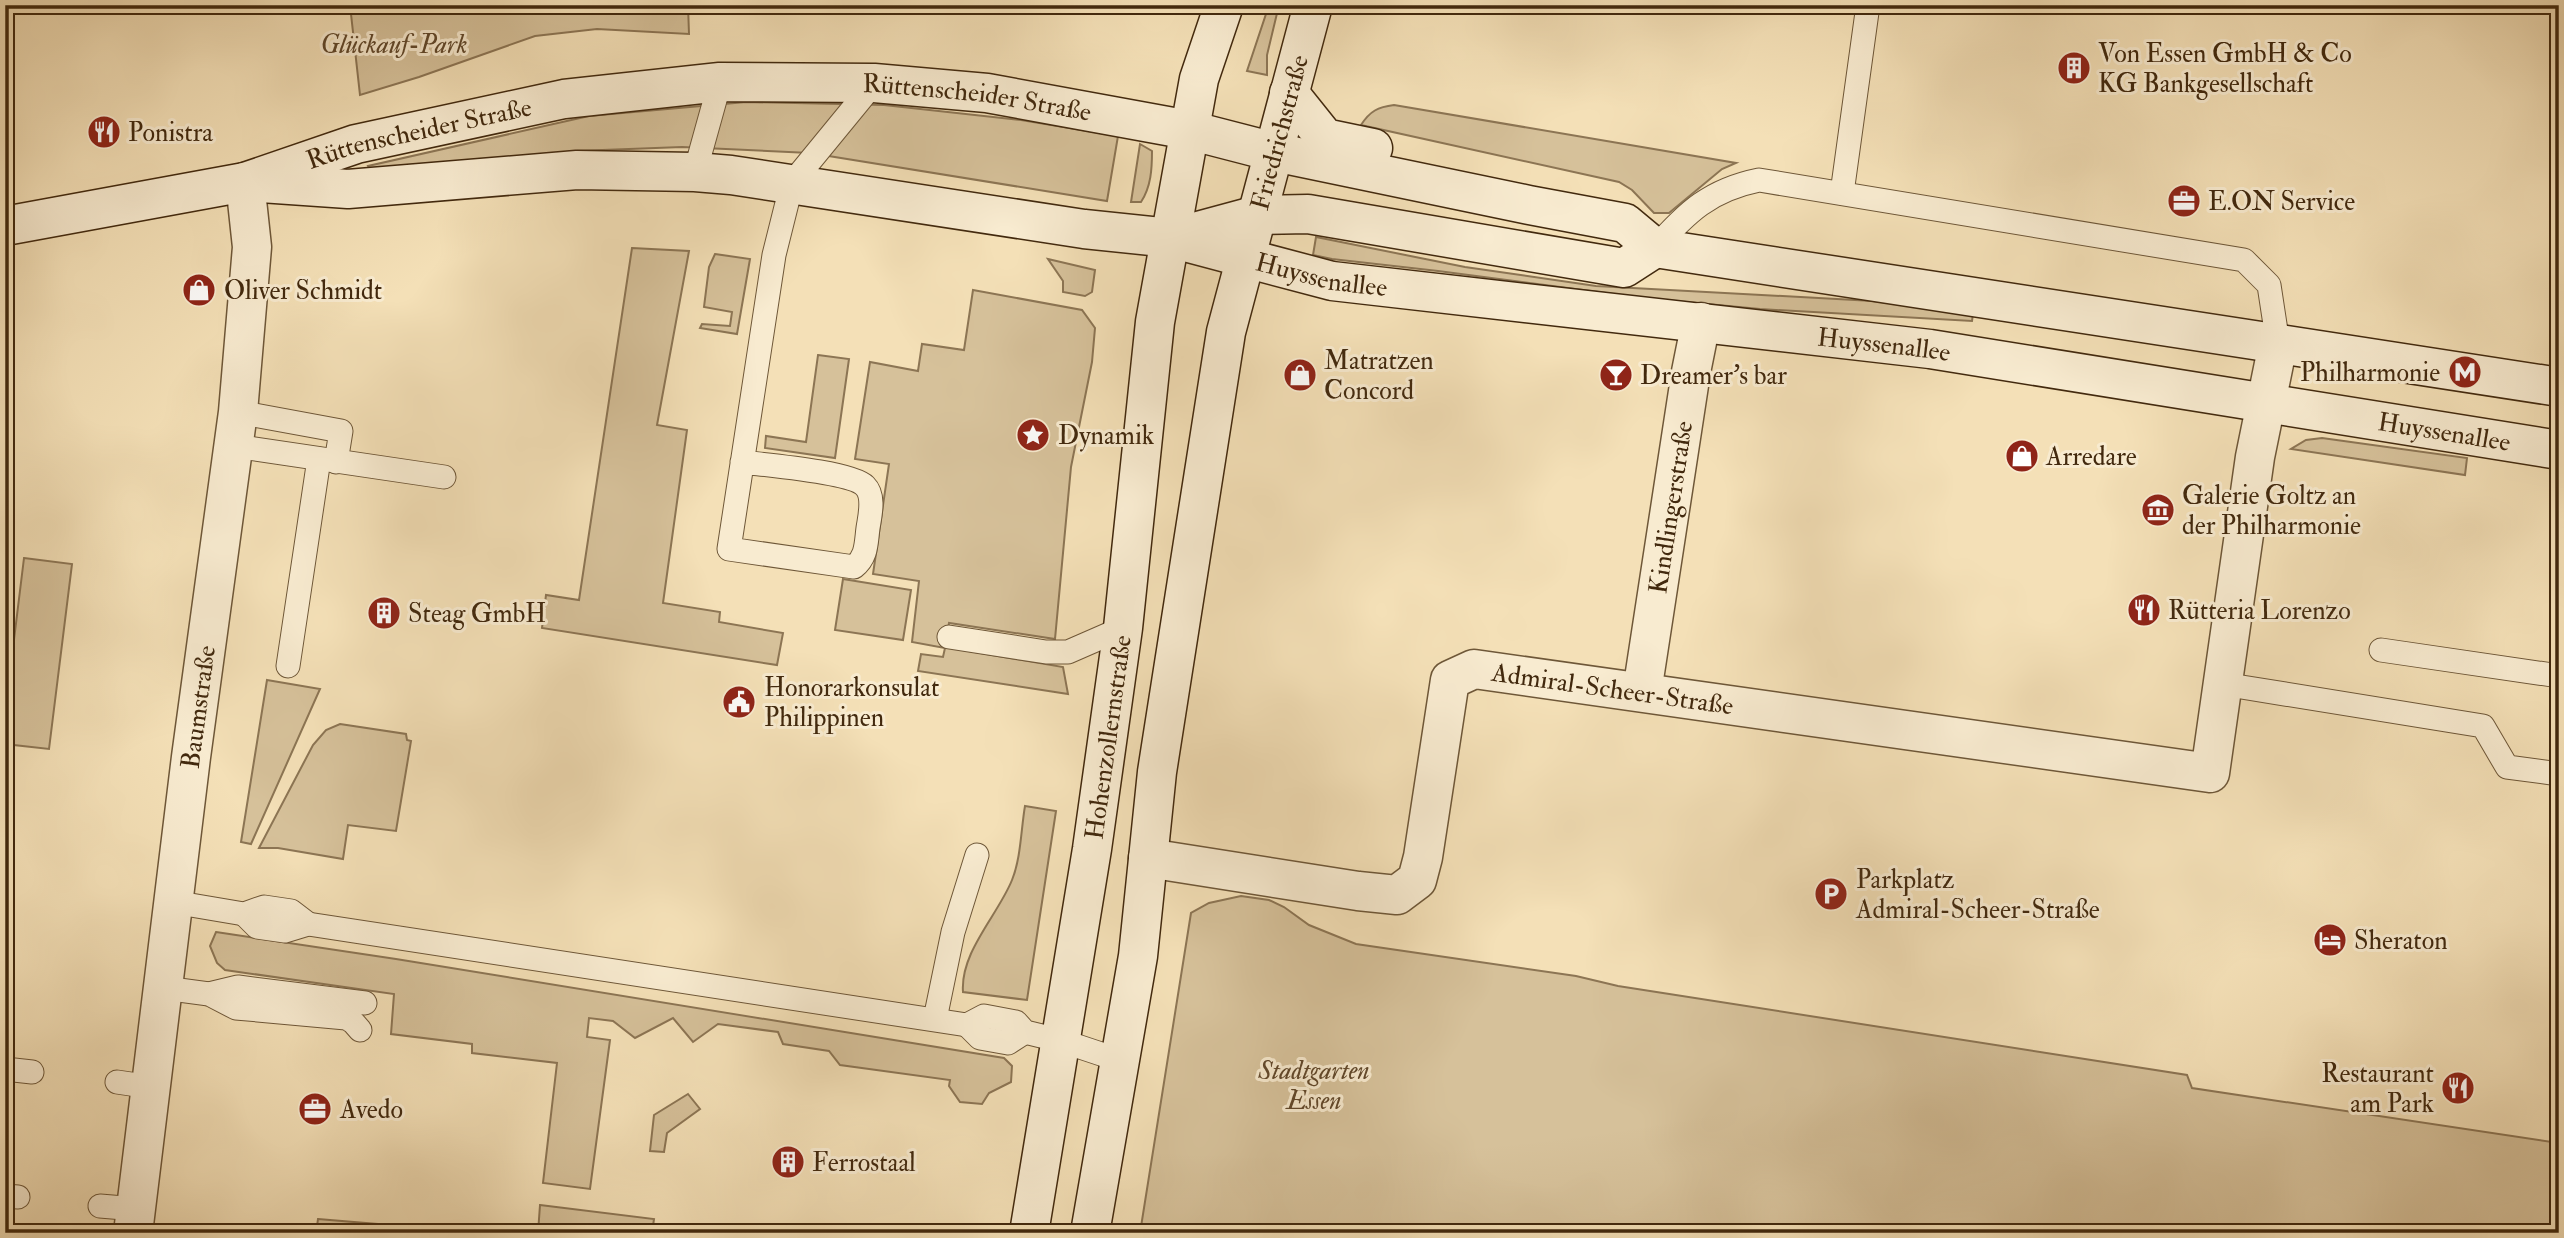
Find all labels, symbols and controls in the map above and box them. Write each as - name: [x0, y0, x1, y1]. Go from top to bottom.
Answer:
- park label: Glückauf-Park: [321, 29, 467, 61]
- place label: Von Essen GmbH & Co KG Bankgesellschaft: [2098, 38, 2352, 100]
- building icon: Von Essen GmbH & Co KG Bankgesellschaft: [2055, 49, 2093, 87]
- street label: Friedrichstraße: [1244, 52, 1316, 214]
- street label: Rüttenscheider Straße: [862, 68, 1094, 129]
- street label: Rüttenscheider Straße: [302, 91, 535, 177]
- restaurant icon: Ponistra: [85, 113, 123, 151]
- place label: Ponistra: [128, 117, 213, 149]
- office icon: E.ON Service: [2165, 182, 2203, 220]
- place label: E.ON Service: [2208, 186, 2355, 218]
- street label: Huyssenallee: [1252, 246, 1389, 304]
- shop icon: Oliver Schmidt: [180, 271, 218, 309]
- place label: Oliver Schmidt: [224, 275, 382, 307]
- street label: Huyssenallee: [1816, 321, 1953, 369]
- place label: Matratzen Concord: [1324, 345, 1434, 407]
- metro station icon: Philharmonie: [2446, 353, 2484, 391]
- shop icon: Matratzen Concord: [1281, 356, 1319, 394]
- bar icon: Dreamer's bar: [1597, 356, 1635, 394]
- place label: Philharmonie: [2300, 357, 2440, 389]
- place label: Dreamer's bar: [1640, 360, 1787, 392]
- street label: Huyssenallee: [2375, 406, 2513, 459]
- place icon: Dynamik: [1014, 416, 1052, 454]
- street label: Kindlingerstraße: [1642, 419, 1700, 596]
- place label: Dynamik: [1058, 420, 1155, 452]
- shop icon: Arredare: [2003, 437, 2041, 475]
- place label: Arredare: [2045, 441, 2137, 473]
- place label: Galerie Goltz an der Philharmonie: [2182, 480, 2361, 542]
- museum icon: Galerie Goltz an der Philharmonie: [2139, 491, 2177, 529]
- restaurant icon: Rütteria Lorenzo: [2125, 591, 2163, 629]
- building icon: Steag GmbH: [365, 594, 403, 632]
- place label: Rütteria Lorenzo: [2168, 595, 2351, 627]
- place label: Steag GmbH: [408, 598, 546, 630]
- street label: Hohenzollernstraße: [1079, 633, 1139, 842]
- street label: Baumstraße: [175, 643, 223, 771]
- street label: Admiral-Scheer-Straße: [1489, 657, 1736, 722]
- place label: Honorarkonsulat Philippinen: [764, 672, 939, 735]
- public building icon: Honorarkonsulat Philippinen: [720, 683, 758, 721]
- place label: Parkplatz Admiral-Scheer-Straße: [1855, 864, 2100, 926]
- parking icon: Parkplatz Admiral-Scheer-Straße: [1812, 875, 1850, 913]
- hotel icon: Sheraton: [2311, 921, 2349, 959]
- place label: Sheraton: [2354, 925, 2448, 957]
- park label: Stadtgarten Essen: [1257, 1055, 1370, 1117]
- place label: Restaurant am Park: [2321, 1058, 2435, 1120]
- restaurant icon: Restaurant am Park: [2439, 1069, 2477, 1107]
- office icon: Avedo: [296, 1090, 334, 1128]
- place label: Avedo: [339, 1094, 403, 1126]
- building icon: Ferrostaal: [769, 1143, 807, 1181]
- place label: Ferrostaal: [812, 1147, 916, 1179]

